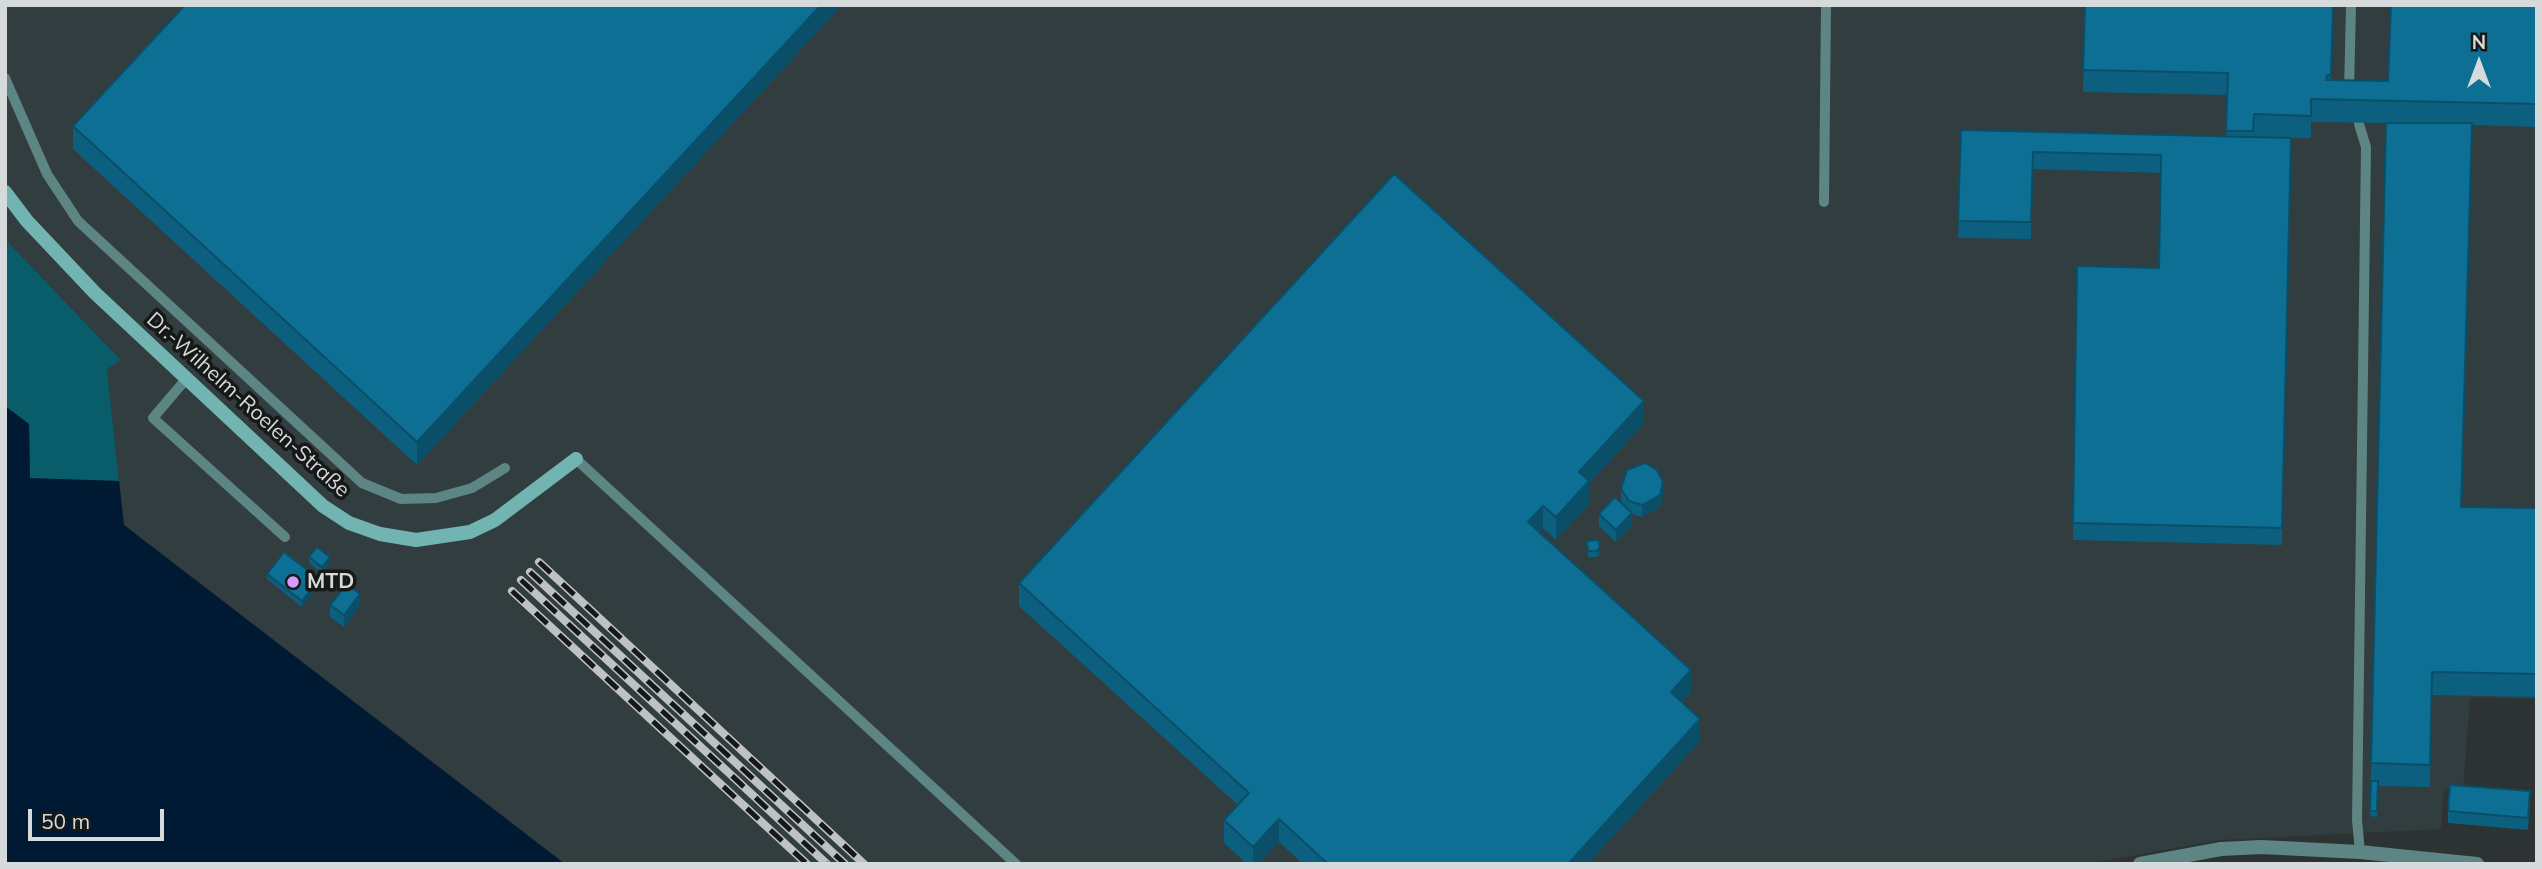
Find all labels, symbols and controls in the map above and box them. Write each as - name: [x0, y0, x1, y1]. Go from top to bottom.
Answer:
- north arrow: [2444, 28, 2514, 98]
- text: N: [2472, 30, 2486, 54]
- street label: Dr.-Wilhelm-Roelen-Straße: [141, 307, 355, 503]
- place label: MTD: [307, 569, 354, 595]
- marker: MTD: [285, 574, 301, 590]
- scale bar: [32, 796, 168, 840]
- text: 50 m: [41, 808, 90, 834]

